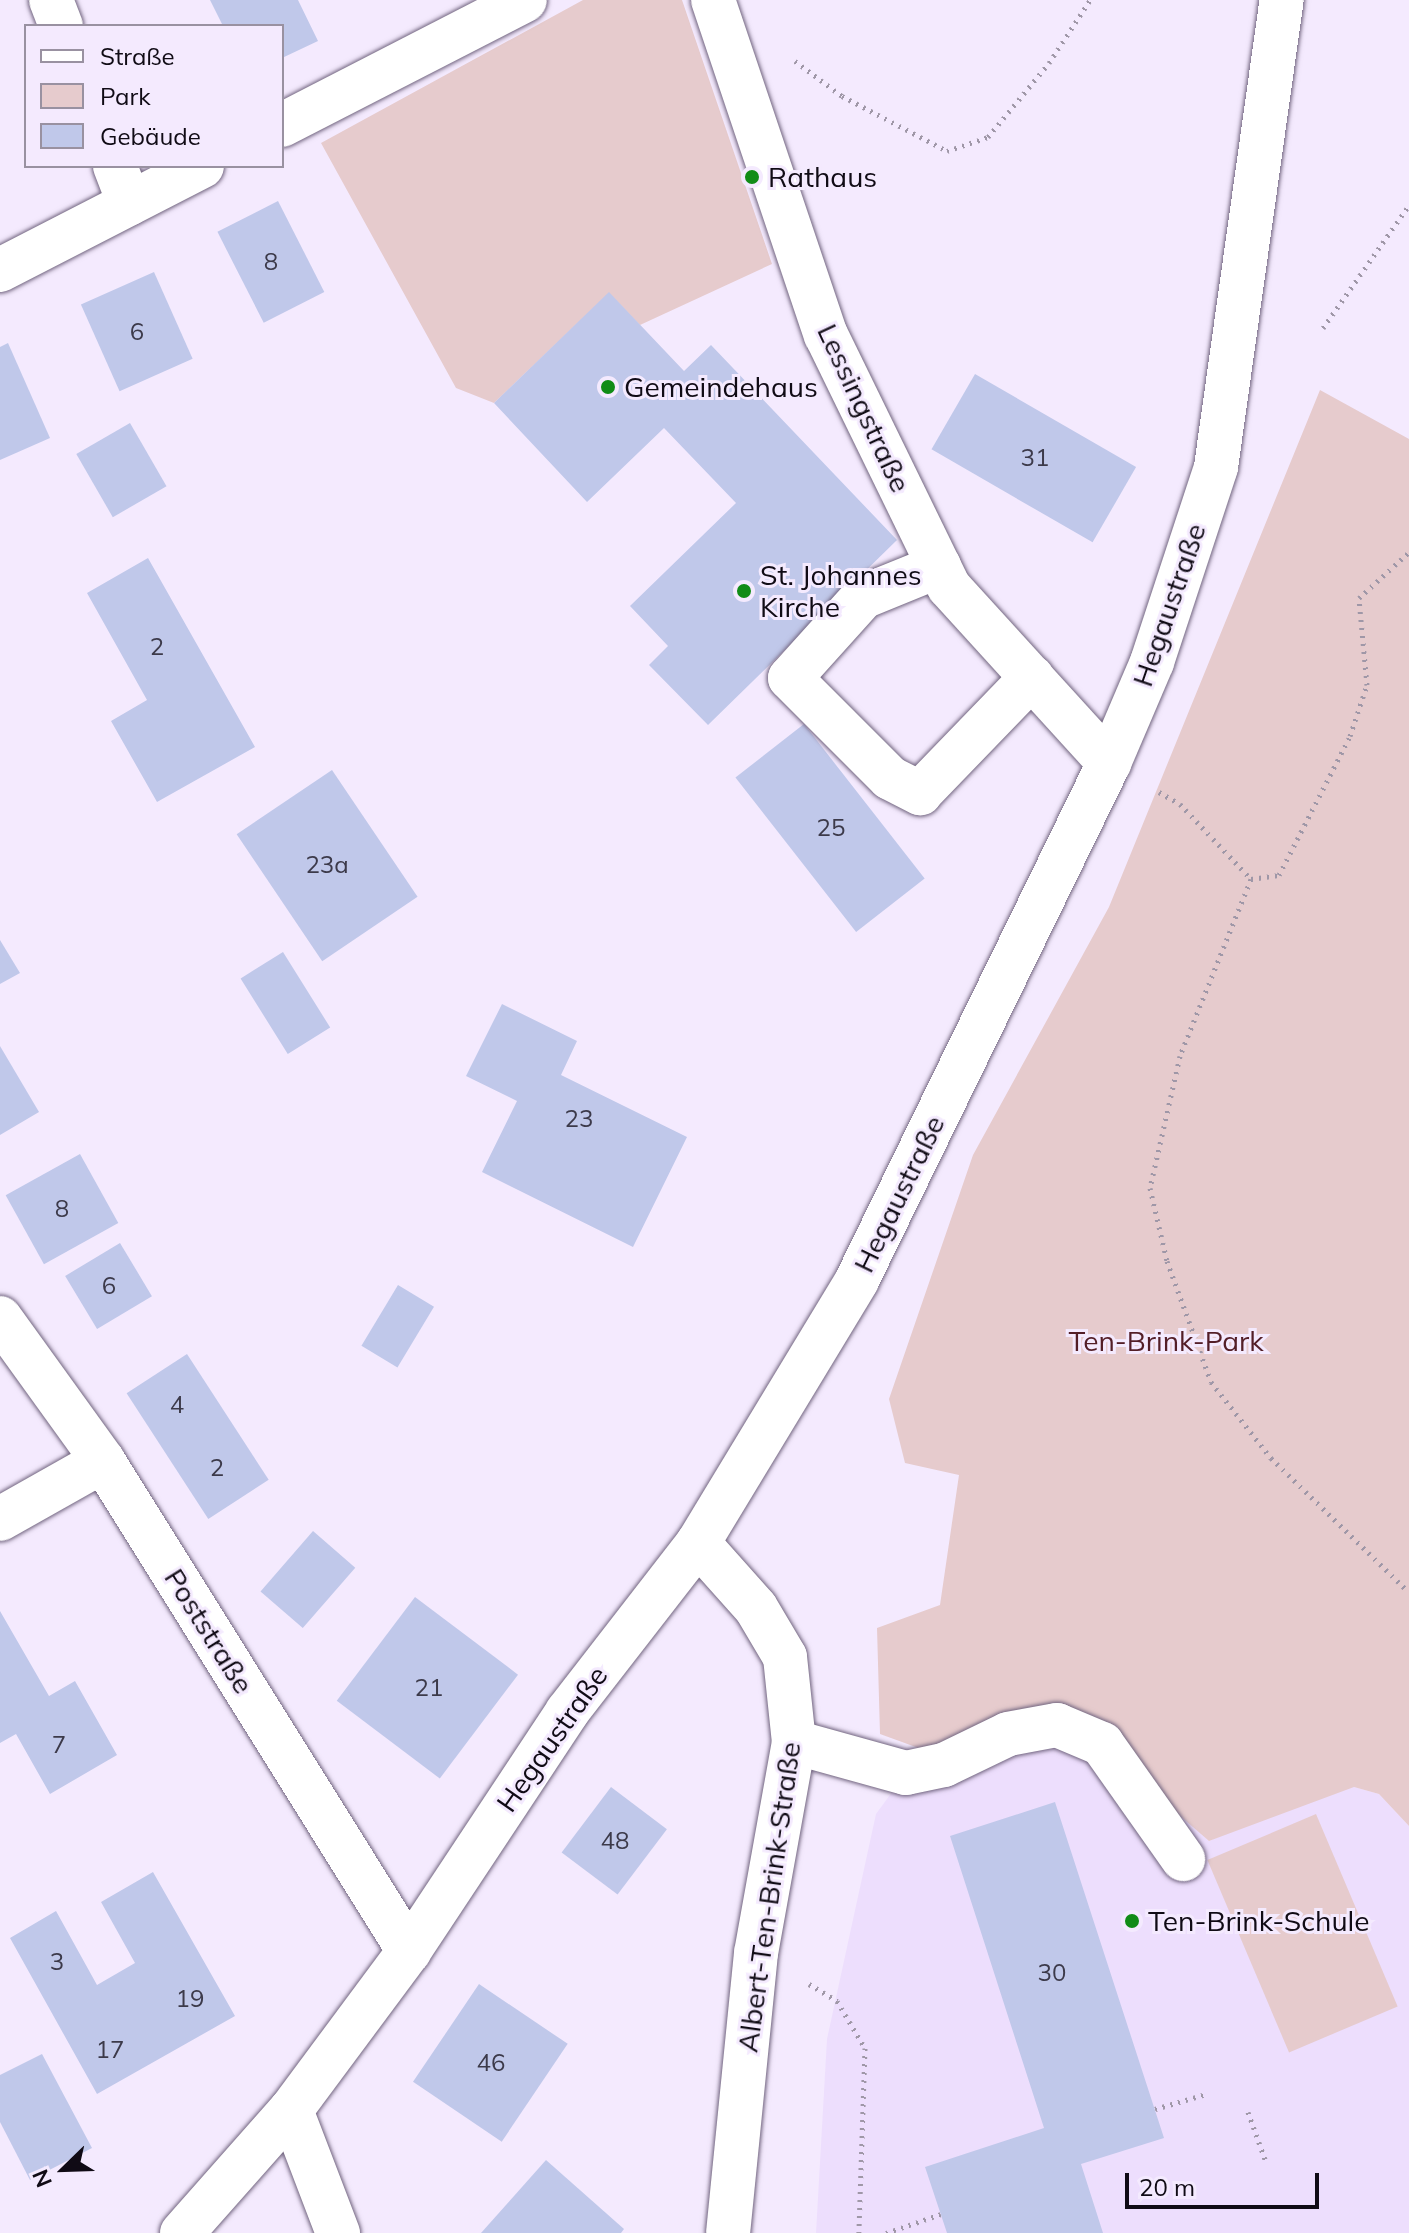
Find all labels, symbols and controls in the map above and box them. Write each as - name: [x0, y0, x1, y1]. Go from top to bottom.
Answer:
- legend: [24, 24, 284, 168]
- text: Straße: [100, 41, 175, 71]
- text: Park: [100, 81, 151, 111]
- text: Gebäude: [100, 121, 201, 151]
- place label: Rathaus: [768, 160, 877, 194]
- marker: Rathaus: [743, 168, 761, 186]
- house number: 8: [264, 248, 278, 276]
- house number: 6: [130, 318, 144, 346]
- street label: Lessingstraße: [810, 319, 918, 497]
- place label: Gemeindehaus: [624, 370, 818, 404]
- marker: Gemeindehaus: [599, 378, 617, 396]
- house number: 31: [1021, 444, 1049, 472]
- street label: Hegaustraße: [1125, 519, 1213, 691]
- place label: St. Johannes Kirche: [760, 558, 922, 624]
- marker: St. Johannes Kirche: [735, 582, 753, 600]
- house number: 2: [150, 633, 164, 661]
- house number: 25: [817, 814, 845, 842]
- house number: 23a: [305, 851, 349, 879]
- house number: 23: [565, 1105, 593, 1133]
- street label: Hegaustraße: [847, 1110, 951, 1278]
- house number: 8: [55, 1195, 69, 1223]
- house number: 6: [102, 1272, 116, 1300]
- park label: Ten-Brink-Park: [1068, 1324, 1264, 1358]
- house number: 4: [170, 1391, 184, 1419]
- house number: 2: [210, 1454, 224, 1482]
- street label: Poststraße: [158, 1563, 260, 1699]
- street label: Hegaustraße: [490, 1660, 614, 1818]
- house number: 21: [415, 1674, 443, 1702]
- house number: 7: [52, 1731, 66, 1759]
- street label: Albert-Ten-Brink-Straße: [731, 1740, 807, 2054]
- house number: 48: [601, 1827, 629, 1855]
- place label: Ten-Brink-Schule: [1148, 1904, 1369, 1938]
- marker: Ten-Brink-Schule: [1123, 1912, 1141, 1930]
- house number: 3: [50, 1948, 64, 1976]
- house number: 30: [1038, 1959, 1066, 1987]
- house number: 19: [176, 1985, 204, 2013]
- house number: 17: [96, 2036, 124, 2064]
- house number: 46: [477, 2049, 505, 2077]
- north arrow: [24, 2129, 104, 2209]
- scale bar: [1129, 2157, 1323, 2207]
- text: N: [26, 2165, 58, 2191]
- text: 20 m: [1139, 2172, 1195, 2202]

